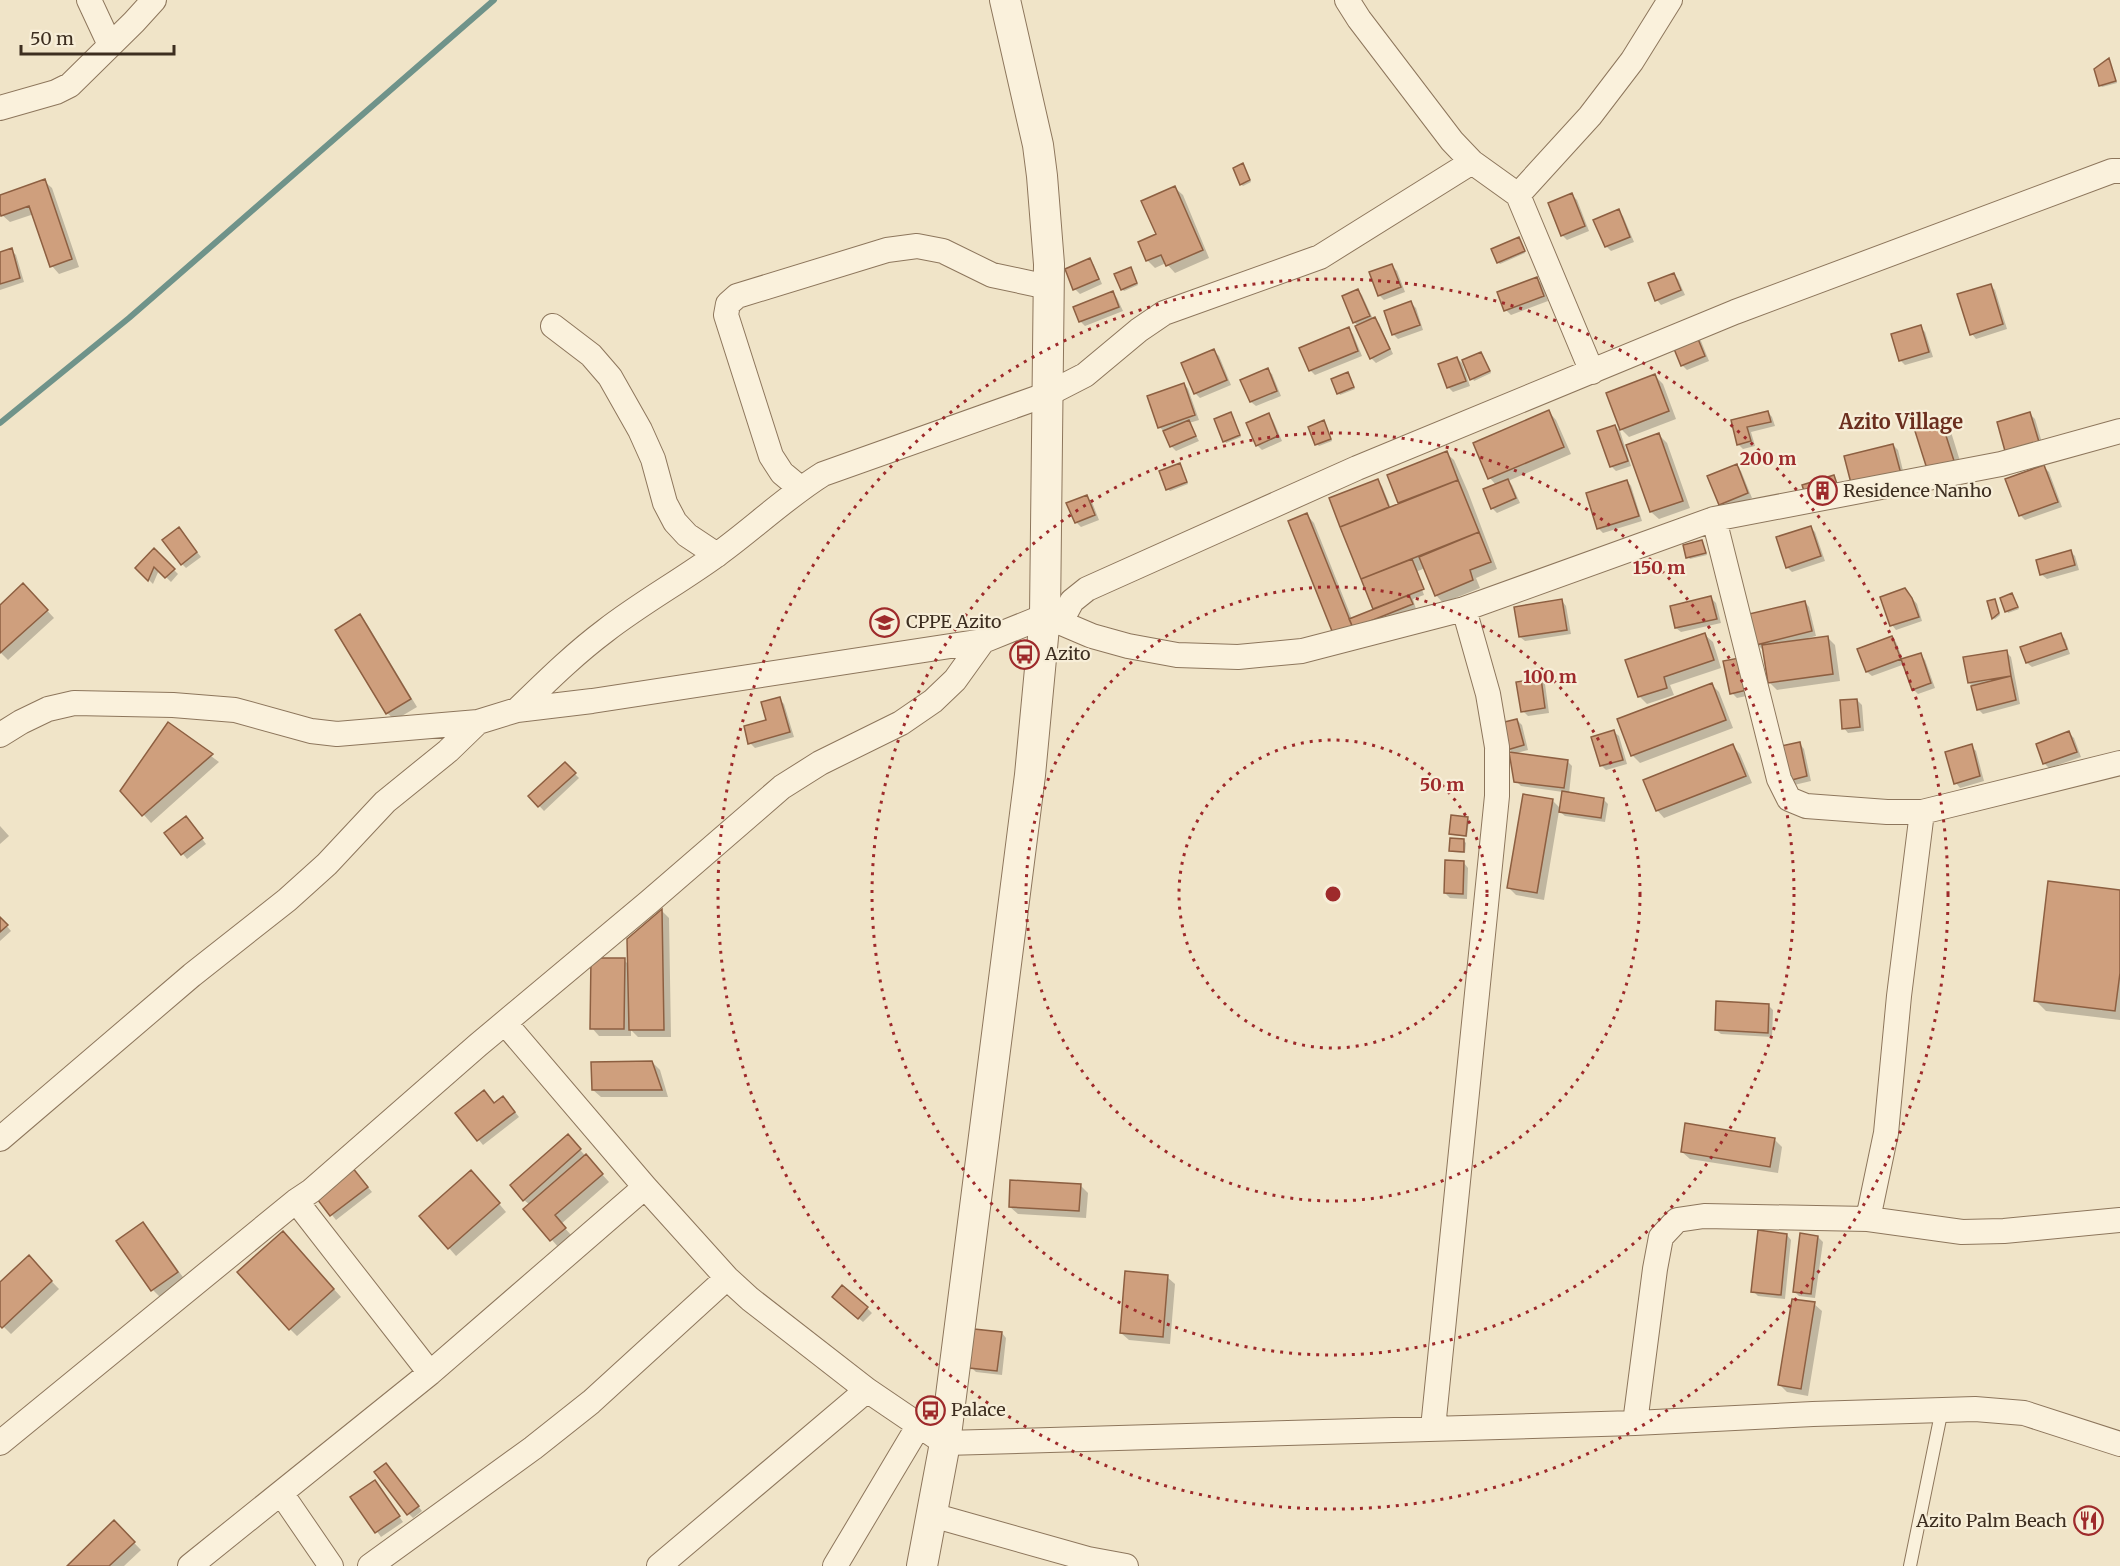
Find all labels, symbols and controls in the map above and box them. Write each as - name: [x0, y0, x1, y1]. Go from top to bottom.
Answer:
- scale bar: [21, 18, 174, 56]
- text: 50 m: [30, 27, 74, 50]
- district label: Azito Village: [1838, 409, 1963, 434]
- text: 200 m: [1740, 447, 1796, 470]
- building icon: Residence Nanho: [1806, 475, 1838, 507]
- place label: Residence Nanho: [1843, 479, 1992, 502]
- text: 150 m: [1633, 556, 1685, 579]
- school or university icon: CPPE Azito: [869, 606, 901, 638]
- place label: CPPE Azito: [906, 610, 1001, 633]
- bus stop icon: Azito: [1008, 638, 1040, 670]
- place label: Azito: [1044, 642, 1090, 665]
- text: 100 m: [1523, 665, 1577, 688]
- text: 50 m: [1420, 773, 1464, 796]
- centre of rings: [1323, 884, 1343, 904]
- bus stop icon: Palace: [914, 1394, 946, 1426]
- place label: Palace: [951, 1398, 1006, 1421]
- restaurant icon: Azito Palm Beach: [2072, 1505, 2104, 1537]
- place label: Azito Palm Beach: [1915, 1509, 2067, 1532]

